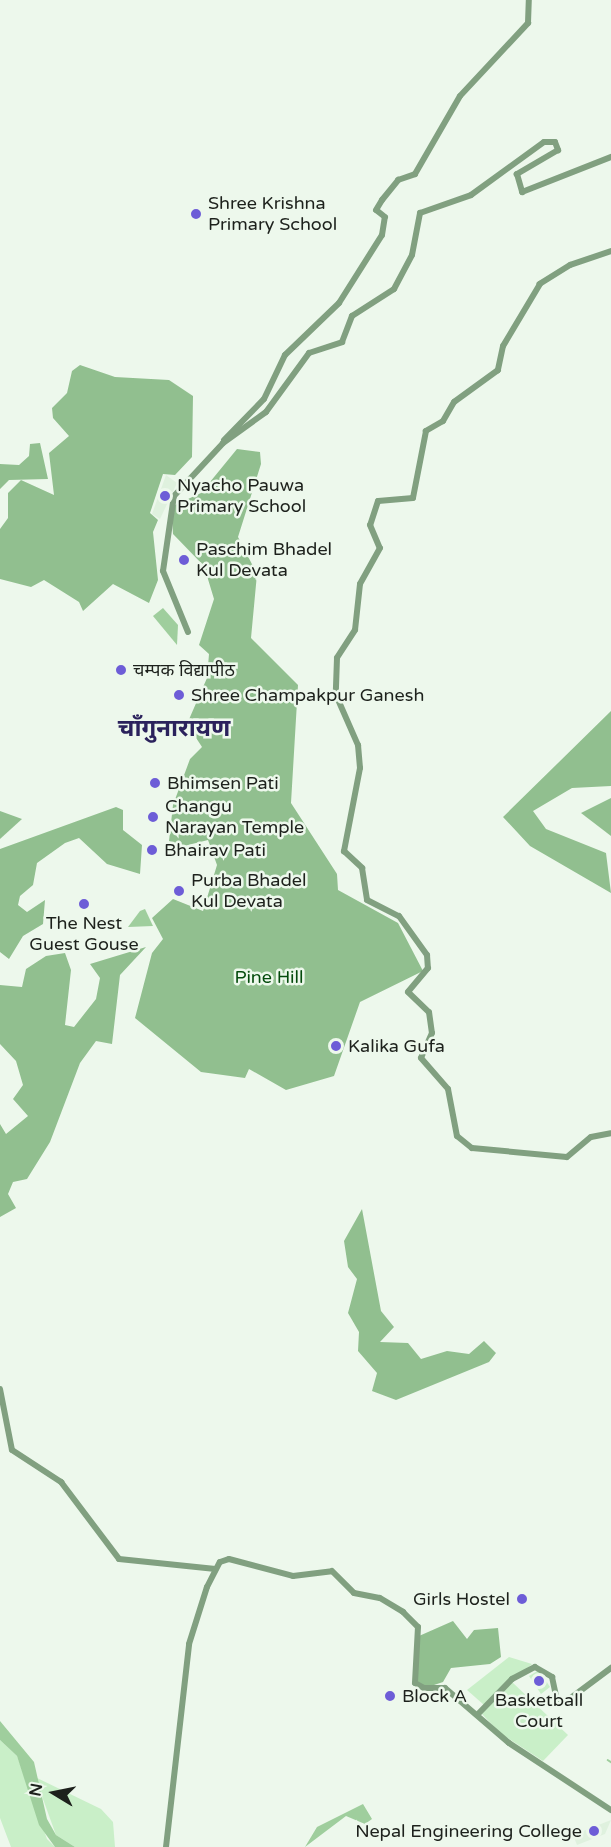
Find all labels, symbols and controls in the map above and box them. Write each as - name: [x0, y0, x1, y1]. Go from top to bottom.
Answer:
- place label: Shree Krishna Primary School: [208, 193, 337, 236]
- marker: Shree Krishna Primary School: [189, 207, 203, 221]
- place label: Nyacho Pauwa Primary School: [177, 475, 306, 518]
- marker: Nyacho Pauwa Primary School: [158, 489, 172, 503]
- place label: Paschim Bhadel Kul Devata: [196, 539, 332, 582]
- marker: Paschim Bhadel Kul Devata: [177, 553, 191, 567]
- place label: चम्पक विद्यापीठ: [133, 659, 235, 681]
- marker: चम्पक विद्यापीठ: [114, 663, 128, 677]
- place label: Shree Champakpur Ganesh: [191, 684, 424, 706]
- marker: Shree Champakpur Ganesh: [172, 688, 186, 702]
- district label: चाँगुनारायण: [118, 715, 230, 743]
- place label: Bhimsen Pati: [167, 772, 279, 794]
- marker: Bhimsen Pati: [148, 776, 162, 790]
- place label: Changu Narayan Temple: [165, 796, 304, 838]
- marker: Changu Narayan Temple: [146, 810, 160, 824]
- place label: Bhairav Pati: [164, 839, 266, 861]
- marker: Bhairav Pati: [145, 843, 159, 857]
- place label: Purba Bhadel Kul Devata: [191, 870, 306, 912]
- marker: Purba Bhadel Kul Devata: [172, 884, 186, 898]
- marker: The Nest Guest Gouse: [77, 897, 91, 911]
- place label: The Nest Guest Gouse: [29, 913, 139, 956]
- park label: Pine Hill: [234, 966, 304, 988]
- place label: Kalika Gufa: [348, 1035, 445, 1057]
- marker: Kalika Gufa: [329, 1039, 343, 1053]
- place label: Girls Hostel: [413, 1588, 510, 1610]
- marker: Girls Hostel: [515, 1592, 529, 1606]
- marker: Basketball Court: [532, 1674, 546, 1688]
- place label: Block A: [402, 1685, 467, 1707]
- marker: Block A: [383, 1689, 397, 1703]
- place label: Basketball Court: [495, 1690, 583, 1732]
- north arrow: [24, 1763, 84, 1823]
- text: N: [25, 1782, 47, 1798]
- place label: Nepal Engineering College: [355, 1820, 582, 1842]
- marker: Nepal Engineering College: [587, 1824, 601, 1838]

